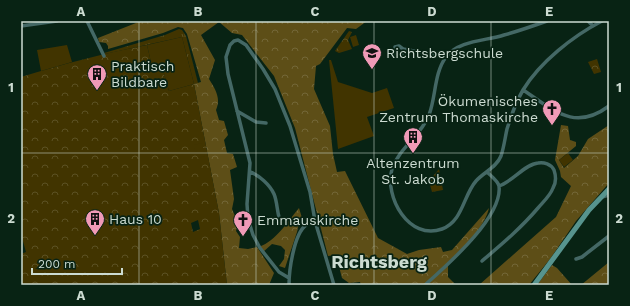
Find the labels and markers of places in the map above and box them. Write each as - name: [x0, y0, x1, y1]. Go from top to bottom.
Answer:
- school or university icon: Richtsbergschule: [361, 42, 383, 70]
- place label: Richtsbergschule: [386, 45, 503, 61]
- place label: Praktisch Bildbare: [111, 58, 174, 90]
- building icon: Praktisch Bildbare: [86, 63, 108, 91]
- place label: Ökumenisches Zentrum Thomaskirche: [379, 93, 538, 125]
- church icon: Ökumenisches Zentrum Thomaskirche: [541, 98, 563, 126]
- building icon: Altenzentrum St. Jakob: [402, 126, 424, 154]
- place label: Altenzentrum St. Jakob: [366, 155, 460, 187]
- building icon: Haus 10: [84, 208, 106, 236]
- church icon: Emmauskirche: [232, 209, 254, 237]
- place label: Haus 10: [109, 211, 162, 227]
- place label: Emmauskirche: [257, 212, 358, 228]

